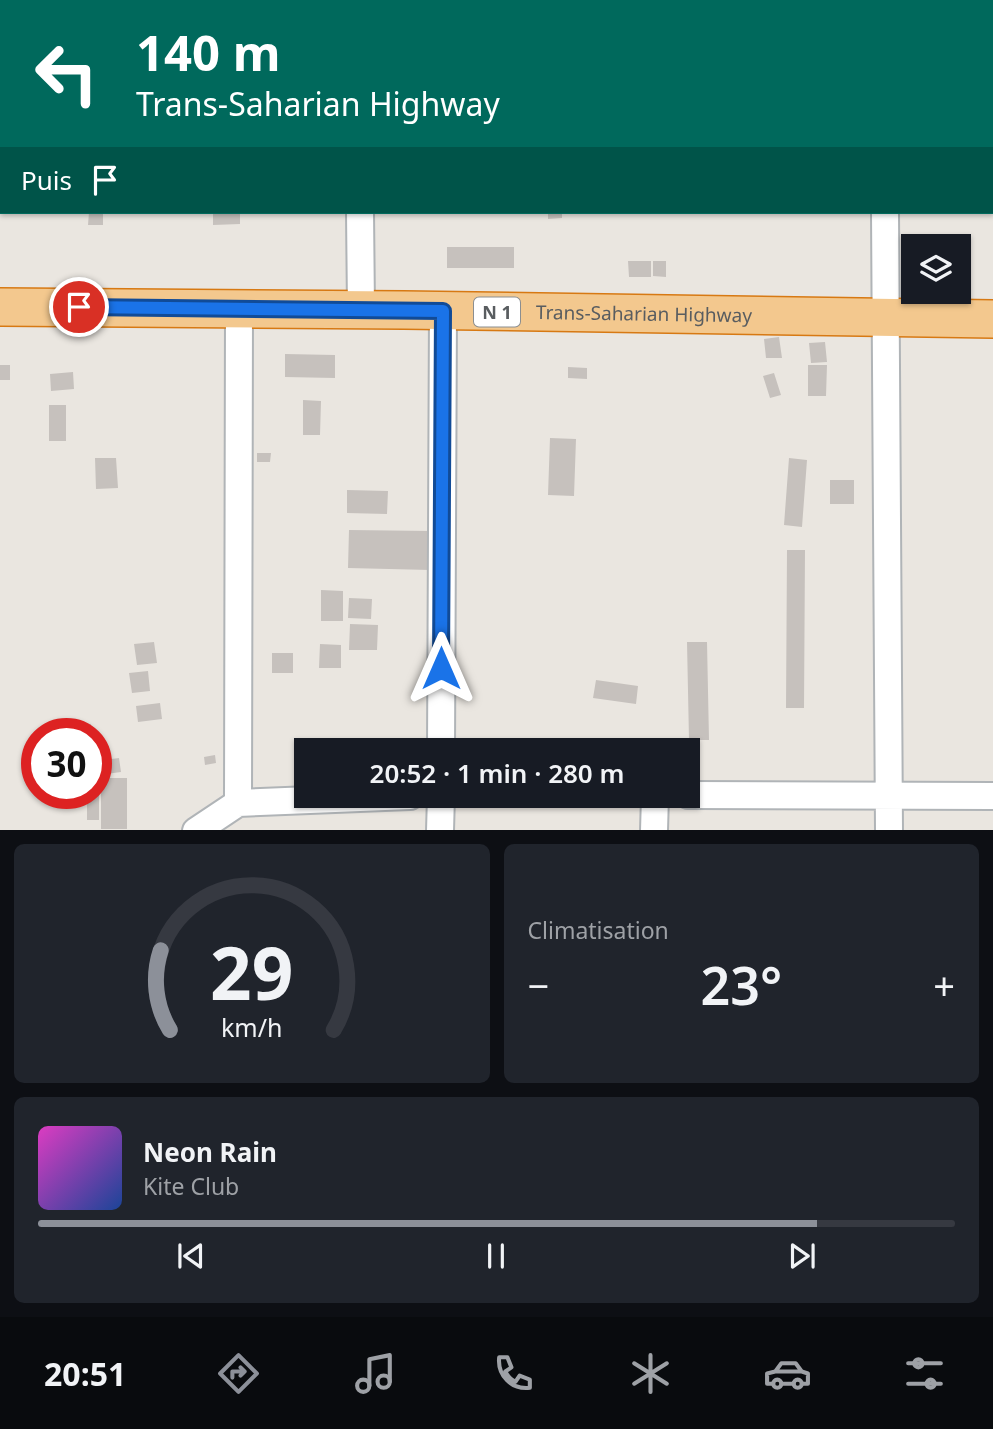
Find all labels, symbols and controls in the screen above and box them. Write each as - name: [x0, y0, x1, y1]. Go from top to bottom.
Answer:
- text: 140 m: [136, 19, 281, 85]
- icon: left: [21, 28, 112, 119]
- text: Trans-Saharian Highway: [136, 82, 500, 125]
- icon: arrive: [86, 161, 124, 199]
- text: Puis: [21, 162, 72, 198]
- map controls: [901, 234, 971, 304]
- button: layers: [901, 234, 971, 304]
- pin: [49, 277, 109, 337]
- icon: arrive: [60, 288, 98, 326]
- road number: N 1: [474, 298, 520, 326]
- street label: Trans-Saharian Highway: [536, 299, 753, 328]
- position arrow: [404, 631, 478, 705]
- speed limit sign: 30: [21, 718, 112, 809]
- text: 20:52 · 1 min · 280 m: [370, 755, 624, 791]
- text: Climatisation: [528, 914, 669, 946]
- text: 29: [210, 922, 293, 1021]
- text: 23°: [700, 949, 782, 1020]
- text: −: [528, 959, 549, 1011]
- text: +: [933, 959, 955, 1011]
- text: km/h: [221, 1009, 283, 1043]
- text: Neon Rain: [143, 1134, 277, 1170]
- text: Kite Club: [143, 1170, 239, 1202]
- icon: previous: [172, 1237, 210, 1275]
- icon: pause: [477, 1237, 515, 1275]
- icon: next: [783, 1237, 821, 1275]
- icon: directions: [214, 1349, 263, 1398]
- icon: music: [351, 1349, 400, 1398]
- icon: phone: [489, 1349, 538, 1398]
- icon: climate: [626, 1349, 675, 1398]
- icon: car: [763, 1349, 812, 1398]
- icon: filters: [900, 1349, 949, 1398]
- text: 20:51: [44, 1352, 126, 1395]

